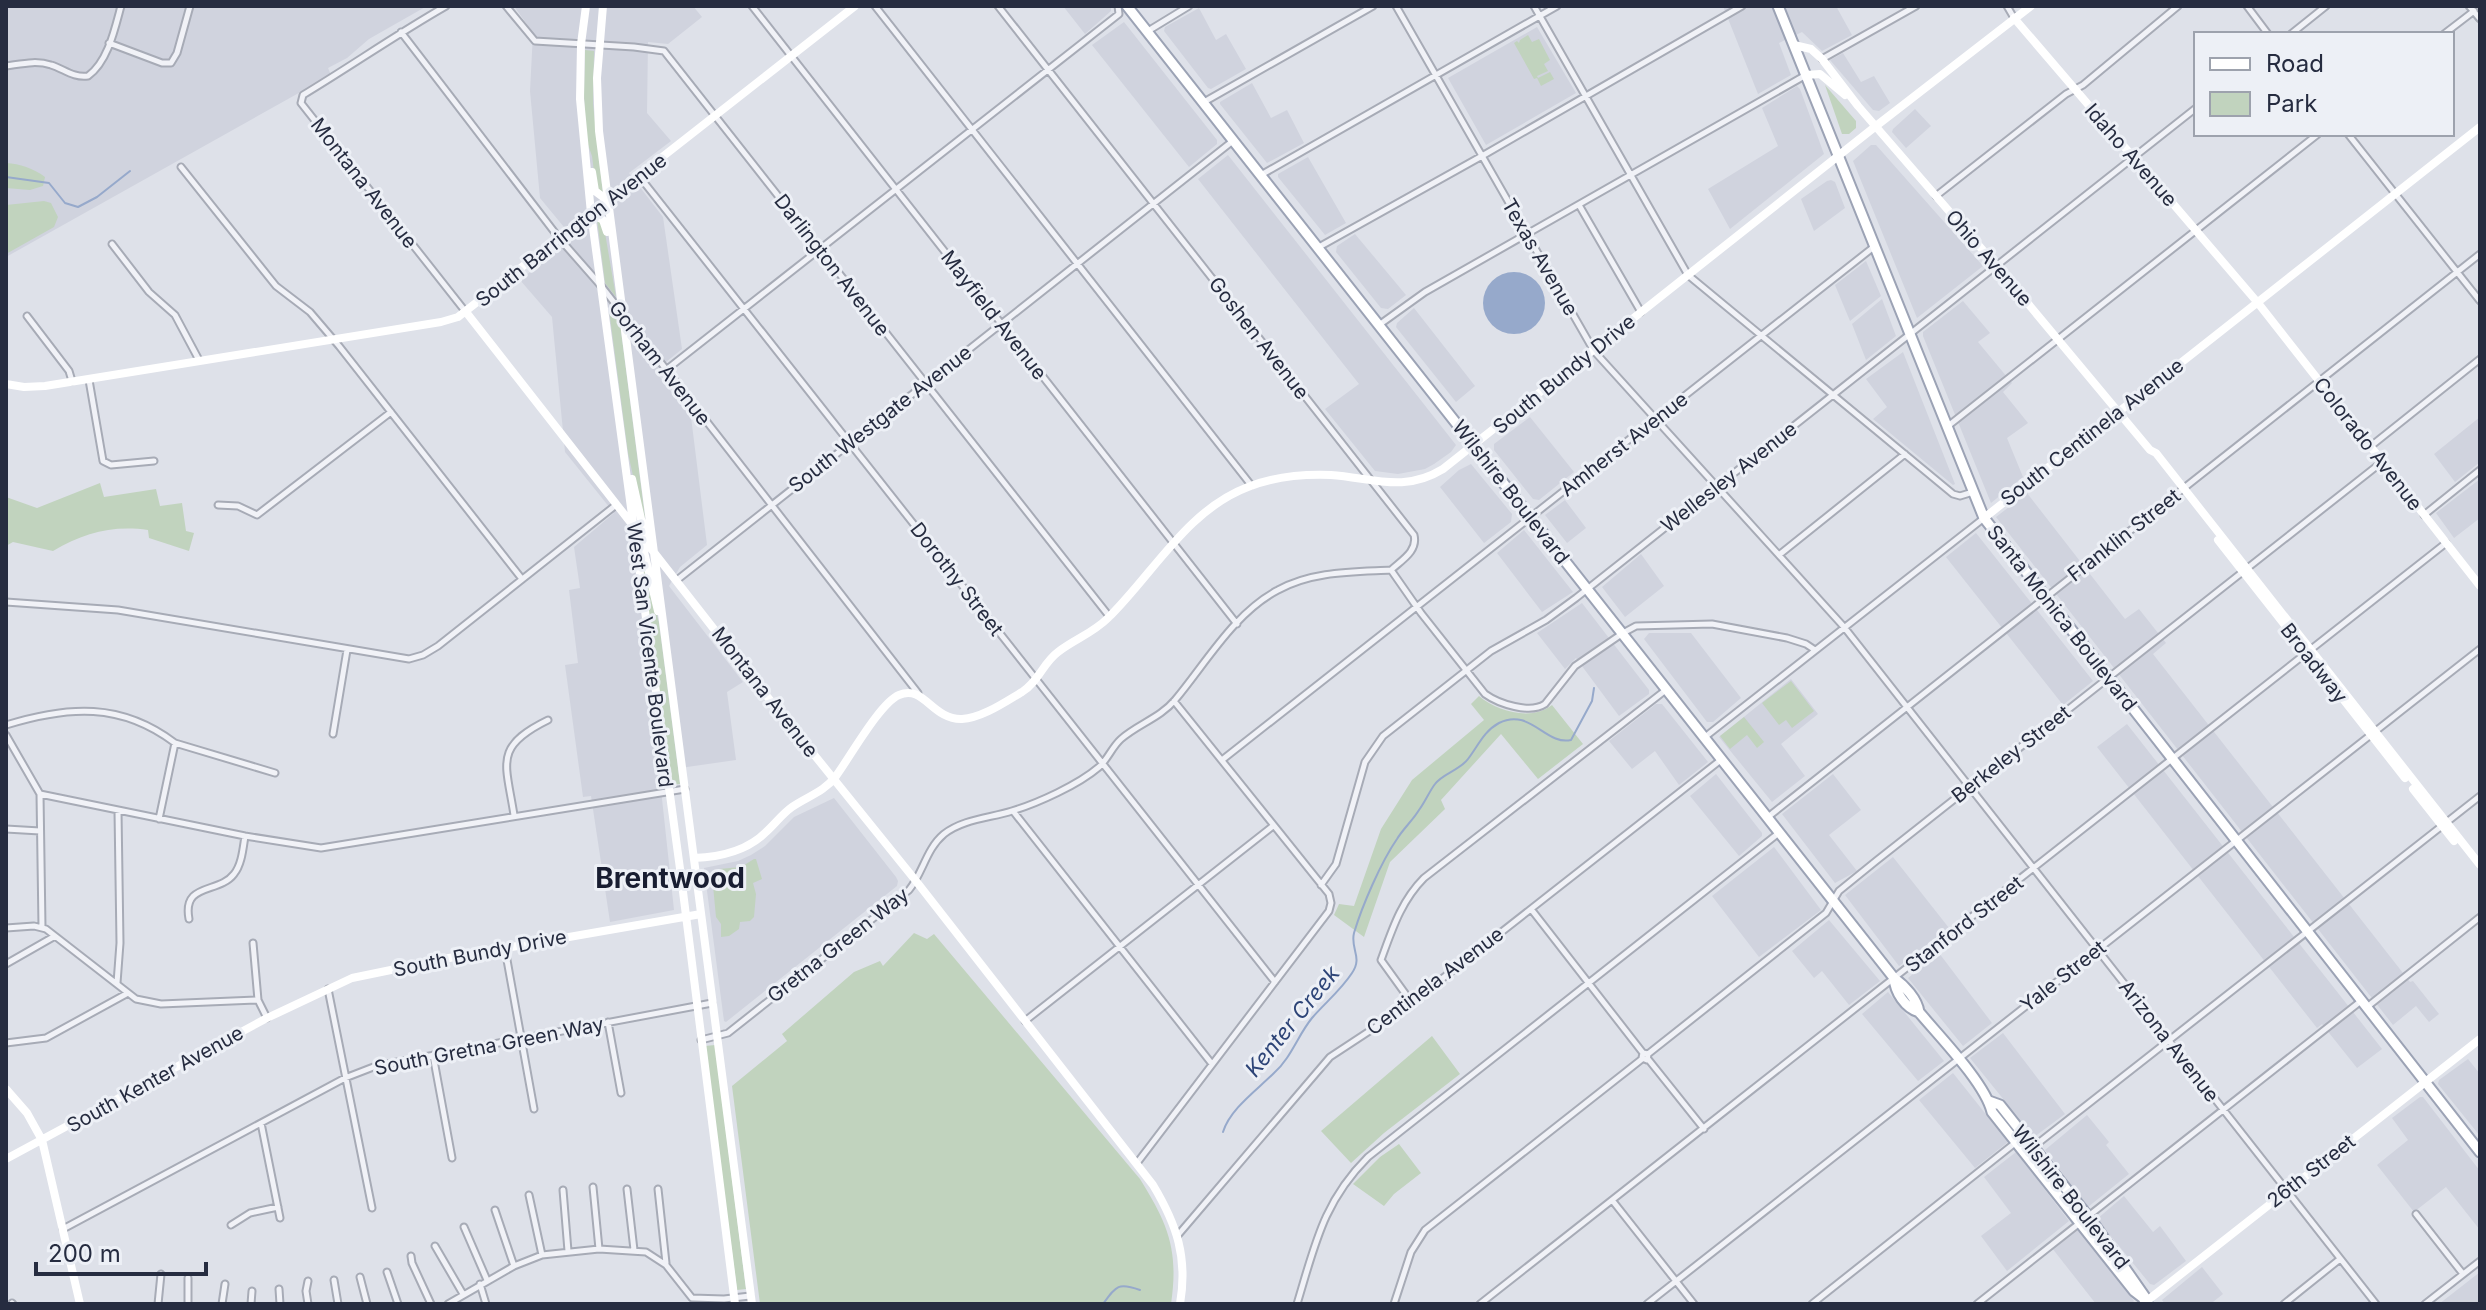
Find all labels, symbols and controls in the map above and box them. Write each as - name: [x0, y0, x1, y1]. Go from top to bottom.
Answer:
- legend: [2194, 32, 2454, 136]
- text: Road: [2266, 49, 2324, 78]
- text: Park: [2266, 89, 2317, 118]
- street label: Idaho Avenue: [2080, 99, 2182, 211]
- street label: Montana Avenue: [306, 113, 422, 253]
- street label: South Barrington Avenue: [471, 148, 671, 312]
- street label: Darlington Avenue: [769, 189, 895, 341]
- street label: Texas Avenue: [1497, 194, 1583, 320]
- street label: Ohio Avenue: [1941, 205, 2037, 311]
- street label: Mayfield Avenue: [936, 246, 1052, 384]
- street label: Goshen Avenue: [1204, 272, 1314, 404]
- street label: Gorham Avenue: [604, 296, 716, 430]
- street label: South Bundy Drive: [1488, 309, 1640, 439]
- street label: South Westgate Avenue: [784, 340, 976, 498]
- street label: South Centinela Avenue: [1996, 353, 2188, 511]
- street label: Colorado Avenue: [2309, 373, 2427, 515]
- street label: Amherst Avenue: [1555, 387, 1693, 501]
- street label: Wilshire Boulevard: [1447, 415, 1575, 569]
- street label: Wellesley Avenue: [1656, 417, 1802, 537]
- street label: Franklin Street: [2063, 483, 2185, 586]
- street label: Dorothy Street: [905, 518, 1009, 641]
- street label: Santa Monica Boulevard: [1982, 520, 2142, 716]
- street label: West San Vicente Boulevard: [622, 521, 678, 789]
- street label: Broadway: [2275, 618, 2353, 708]
- street label: Montana Avenue: [707, 622, 823, 762]
- street label: Berkeley Street: [1947, 700, 2076, 808]
- district label: Brentwood: [595, 861, 745, 895]
- street label: Stanford Street: [1900, 870, 2028, 977]
- street label: Gretna Green Way: [763, 882, 913, 1008]
- street label: Centinela Avenue: [1362, 922, 1508, 1040]
- street label: South Bundy Drive: [391, 924, 569, 982]
- street label: Yale Street: [2015, 935, 2111, 1017]
- water label: Kenter Creek: [1239, 960, 1345, 1082]
- street label: Arizona Avenue: [2114, 975, 2224, 1107]
- street label: South Gretna Green Way: [372, 1012, 606, 1080]
- street label: South Kenter Avenue: [63, 1020, 247, 1138]
- street label: Wilshire Boulevard: [2007, 1120, 2135, 1274]
- street label: 26th Street: [2262, 1129, 2360, 1213]
- scale bar: [36, 1226, 206, 1276]
- text: 200 m: [48, 1239, 121, 1268]

